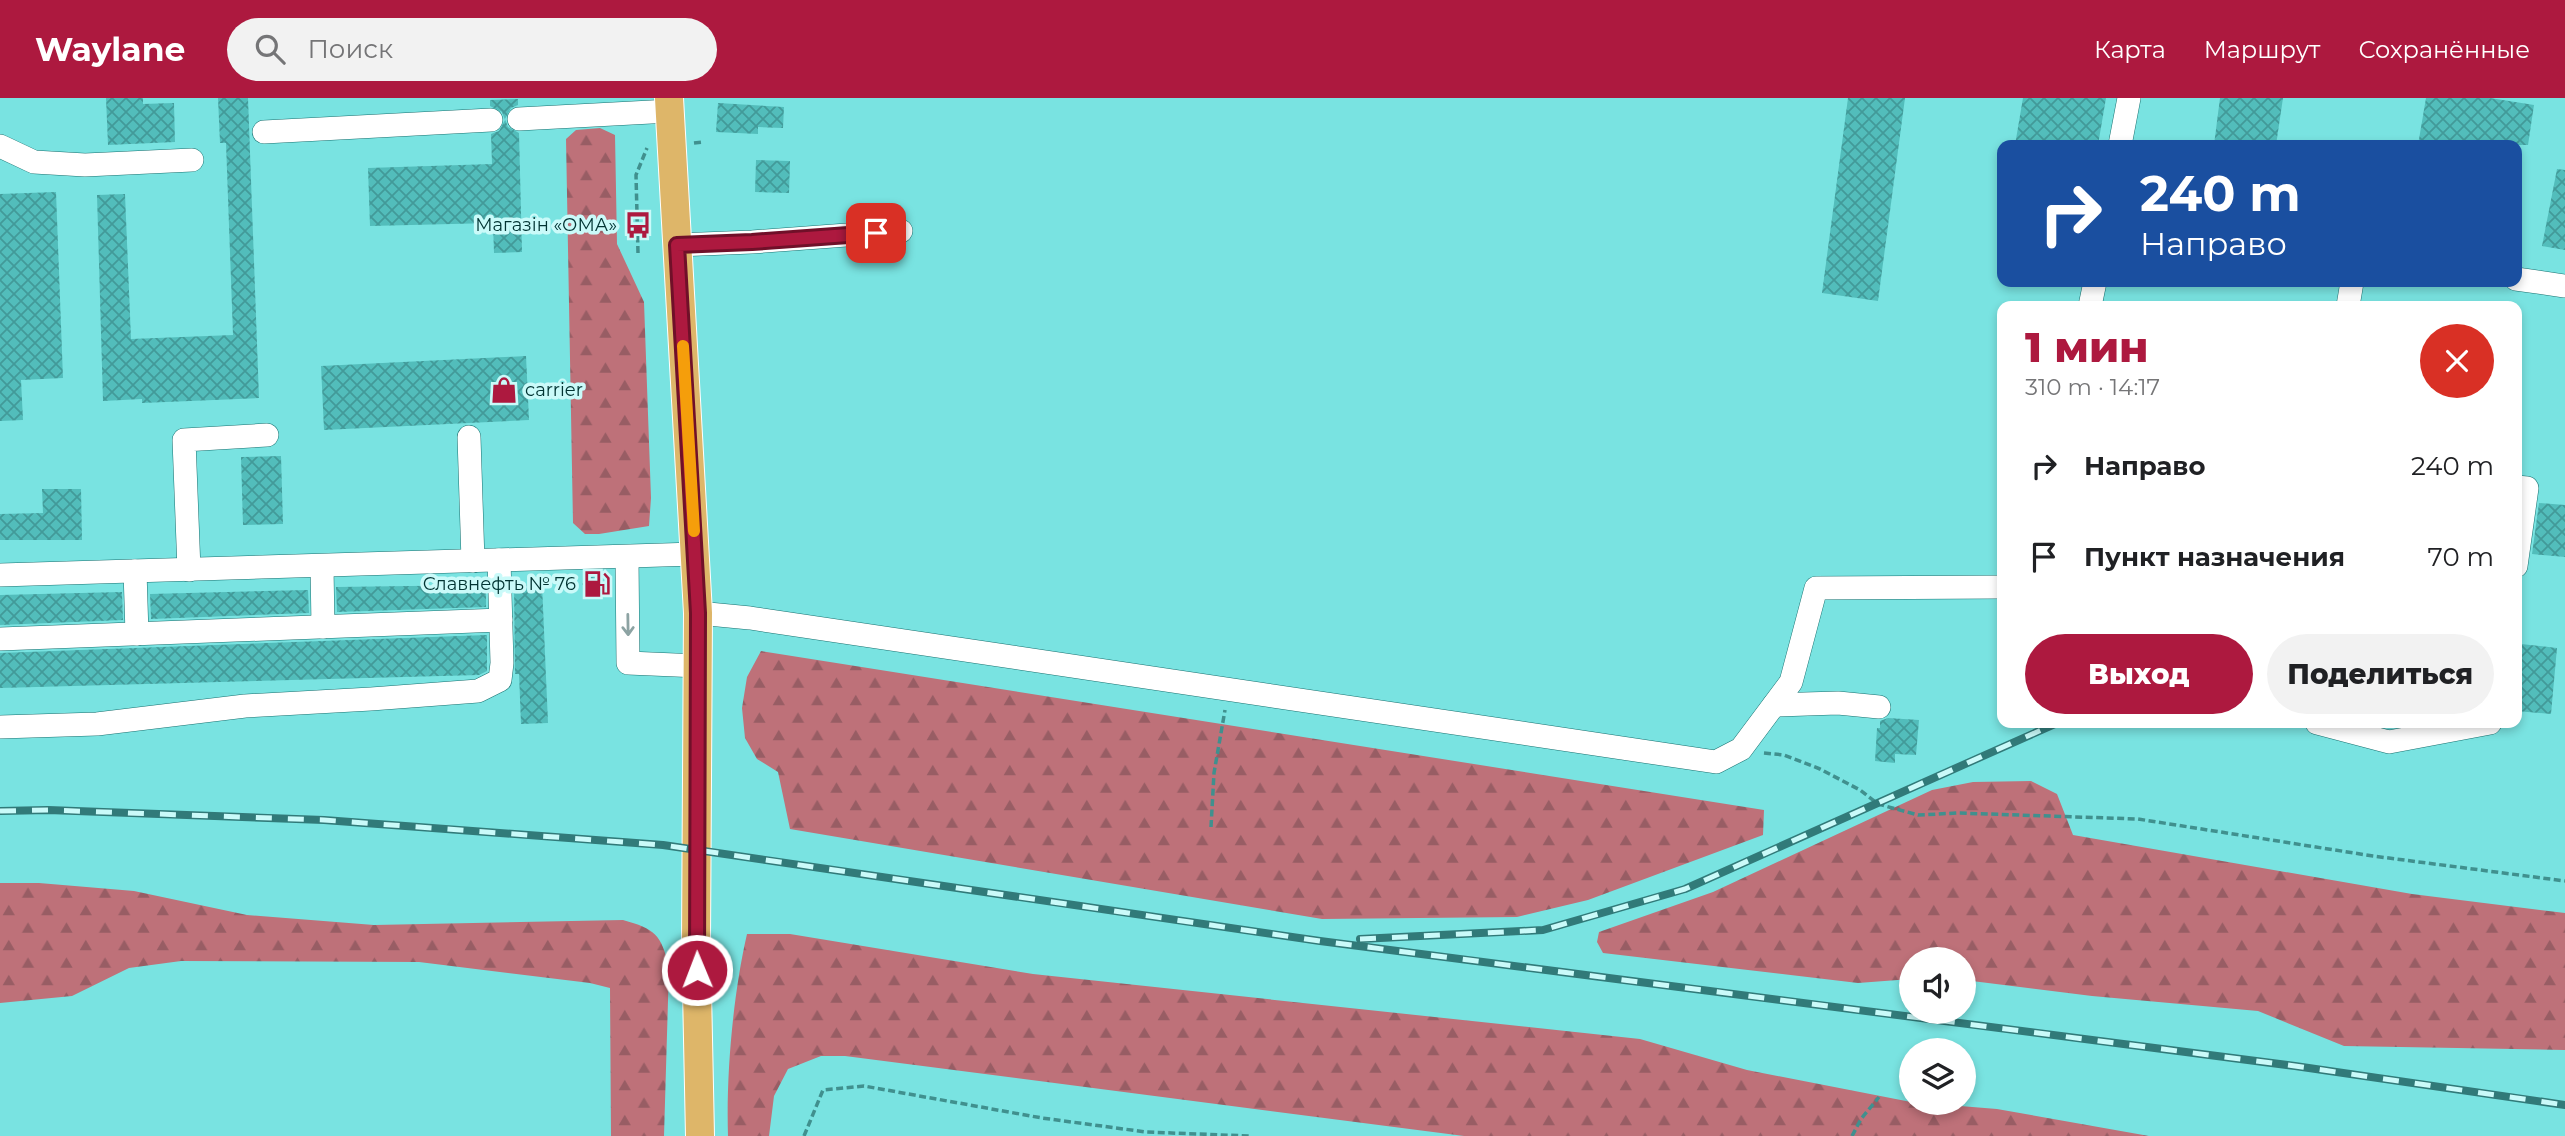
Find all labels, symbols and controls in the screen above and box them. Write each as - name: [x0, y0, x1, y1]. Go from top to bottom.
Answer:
- search box: [227, 18, 717, 81]
- text: Waylane: [35, 29, 185, 69]
- icon: search: [251, 30, 289, 68]
- text: Поиск: [307, 33, 393, 65]
- text: Карта: [2094, 35, 2166, 64]
- text: Маршрут: [2204, 35, 2320, 64]
- text: Сохранённые: [2358, 35, 2530, 64]
- text: 240 m: [2140, 164, 2301, 223]
- icon: right: [2025, 168, 2116, 259]
- pin: [846, 203, 906, 263]
- bus stop icon: Магазін «ОМА»: [623, 210, 653, 240]
- place label: Магазін «ОМА»: [475, 214, 617, 236]
- icon: arrive: [857, 214, 895, 252]
- text: Направо: [2140, 224, 2287, 263]
- text: 1 мин: [2025, 321, 2149, 373]
- button: close: [2420, 324, 2494, 398]
- text: 310 m · 14:17: [2025, 373, 2160, 401]
- shop icon: carrier: [489, 375, 519, 405]
- place label: carrier: [525, 379, 583, 401]
- icon: right: [2025, 447, 2063, 485]
- text: Направо: [2084, 450, 2205, 482]
- text: 240 m: [2411, 450, 2494, 482]
- icon: arrive: [2025, 538, 2063, 576]
- text: Пункт назначения: [2084, 541, 2345, 573]
- text: 70 m: [2428, 541, 2494, 573]
- fuel station icon: Славнефть № 76: [582, 569, 612, 599]
- place label: Славнефть № 76: [423, 573, 576, 595]
- one-way arrow: [621, 613, 635, 636]
- button: Выход: [2025, 634, 2253, 714]
- button: Поделиться: [2267, 634, 2494, 714]
- position arrow: [660, 933, 734, 1007]
- map controls: [1899, 947, 1976, 1115]
- button: sound: [1899, 947, 1976, 1024]
- button: layers: [1899, 1038, 1976, 1115]

